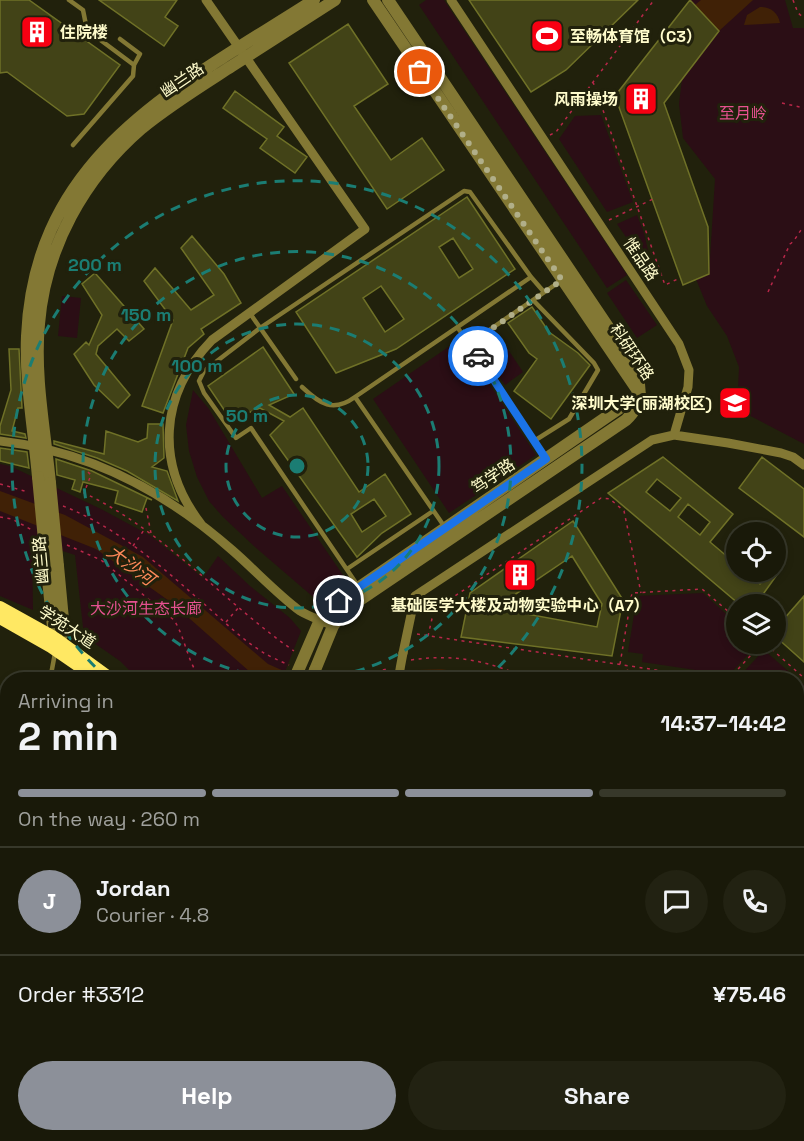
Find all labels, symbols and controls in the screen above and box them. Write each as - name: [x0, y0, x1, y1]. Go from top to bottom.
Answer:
- building icon: 住院楼: [19, 14, 55, 50]
- sports icon: 至畅体育馆（C3）: [529, 18, 565, 54]
- place label: 住院楼: [60, 22, 108, 43]
- place label: 至畅体育馆（C3）: [570, 26, 702, 47]
- pin: [394, 46, 445, 97]
- icon: bag: [403, 55, 436, 88]
- street label: 幽兰路: [156, 58, 208, 102]
- building icon: 风雨操场: [623, 81, 659, 117]
- place label: 风雨操场: [554, 89, 618, 110]
- park label: 至月岭: [719, 103, 767, 124]
- street label: 惟品路: [619, 233, 663, 285]
- text: 200 m: [68, 253, 122, 276]
- text: 150 m: [121, 303, 171, 326]
- street label: 科研环路: [605, 320, 659, 384]
- courier: [448, 326, 508, 386]
- icon: car: [462, 340, 495, 373]
- text: 100 m: [171, 354, 223, 377]
- school or university icon: 深圳大学(丽湖校区): [717, 385, 753, 421]
- place label: 深圳大学(丽湖校区): [571, 393, 712, 414]
- text: 50 m: [226, 404, 268, 427]
- street label: 笃学路: [467, 454, 519, 498]
- centre of rings: [287, 456, 307, 476]
- map controls: [726, 522, 786, 654]
- button: locate: [726, 522, 786, 582]
- street label: 幽兰路: [28, 535, 54, 585]
- water label: 大沙河: [103, 540, 162, 592]
- building icon: 基础医学大楼及动物实验中心（A7）: [502, 557, 538, 593]
- pin: [313, 575, 364, 626]
- icon: home: [322, 584, 355, 617]
- button: layers: [726, 594, 786, 654]
- place label: 基础医学大楼及动物实验中心（A7）: [390, 595, 650, 616]
- park label: 大沙河生态长廊: [90, 598, 202, 619]
- street label: 学苑大道: [34, 601, 100, 653]
- text: Arriving in: [18, 688, 114, 714]
- text: 14:37–14:42: [660, 709, 786, 737]
- text: 2 min: [18, 712, 119, 761]
- text: On the way · 260 m: [18, 806, 200, 832]
- button: chat: [645, 870, 708, 933]
- button: phone: [723, 870, 786, 933]
- text: Jordan: [96, 874, 171, 902]
- text: J: [43, 887, 56, 915]
- text: Courier · 4.8: [96, 902, 209, 928]
- text: Order #3312: [18, 980, 144, 1008]
- text: ¥75.46: [713, 980, 786, 1008]
- button: Help: [18, 1061, 396, 1130]
- button: Share: [408, 1061, 786, 1130]

